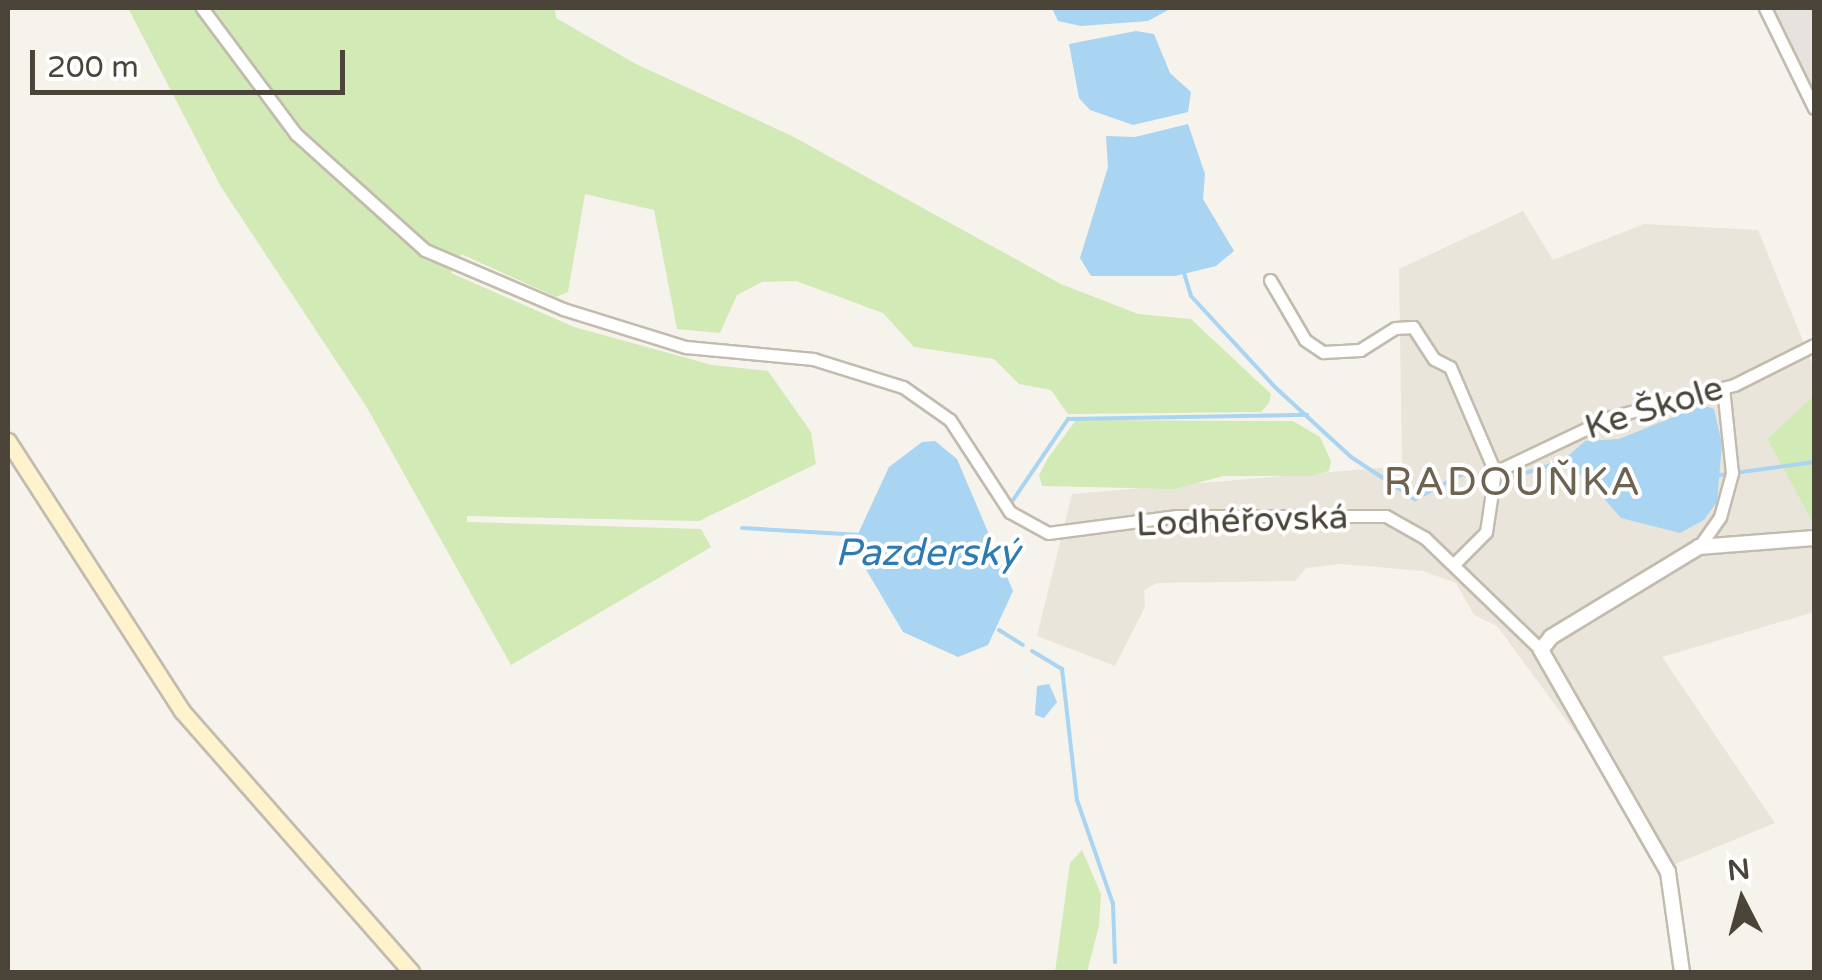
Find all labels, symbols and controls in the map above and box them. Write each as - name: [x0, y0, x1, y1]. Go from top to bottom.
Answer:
- scale bar: [35, 30, 350, 92]
- text: 200 m: [47, 49, 139, 86]
- street label: Ke Škole: [1580, 367, 1728, 449]
- district label: RADOUŇKA: [1383, 458, 1643, 506]
- street label: Lodhéřovská: [1135, 496, 1349, 546]
- water label: Pazderský: [835, 531, 1019, 577]
- north arrow: [1692, 850, 1792, 950]
- text: N: [1726, 852, 1752, 888]

